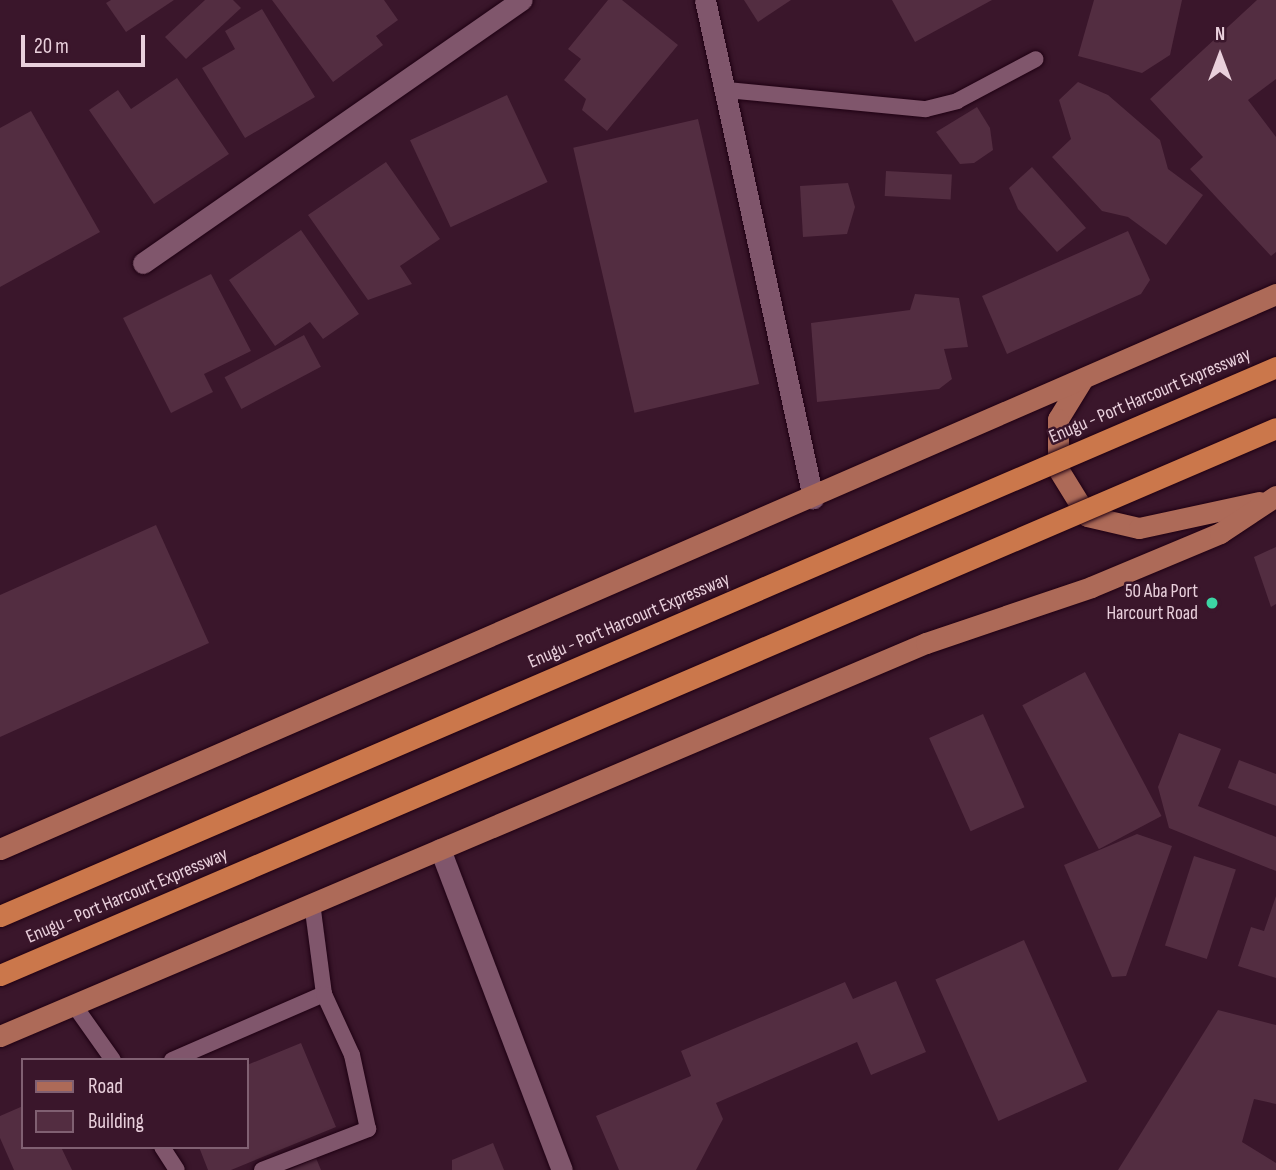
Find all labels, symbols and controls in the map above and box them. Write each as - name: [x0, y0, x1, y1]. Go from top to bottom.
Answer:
- scale bar: [24, 21, 149, 65]
- north arrow: [1185, 21, 1255, 91]
- text: N: [1215, 23, 1225, 46]
- text: 20 m: [34, 34, 69, 59]
- street label: Enugu - Port Harcourt Expressway: [1046, 343, 1254, 449]
- street label: Enugu - Port Harcourt Expressway: [525, 568, 733, 674]
- place label: 50 Aba Port Harcourt Road: [1106, 581, 1198, 625]
- marker: 50 Aba Port Harcourt Road: [1204, 595, 1220, 611]
- street label: Enugu - Port Harcourt Expressway: [23, 843, 231, 949]
- legend: [21, 1058, 248, 1149]
- text: Road: [88, 1074, 123, 1099]
- text: Building: [88, 1109, 144, 1134]

